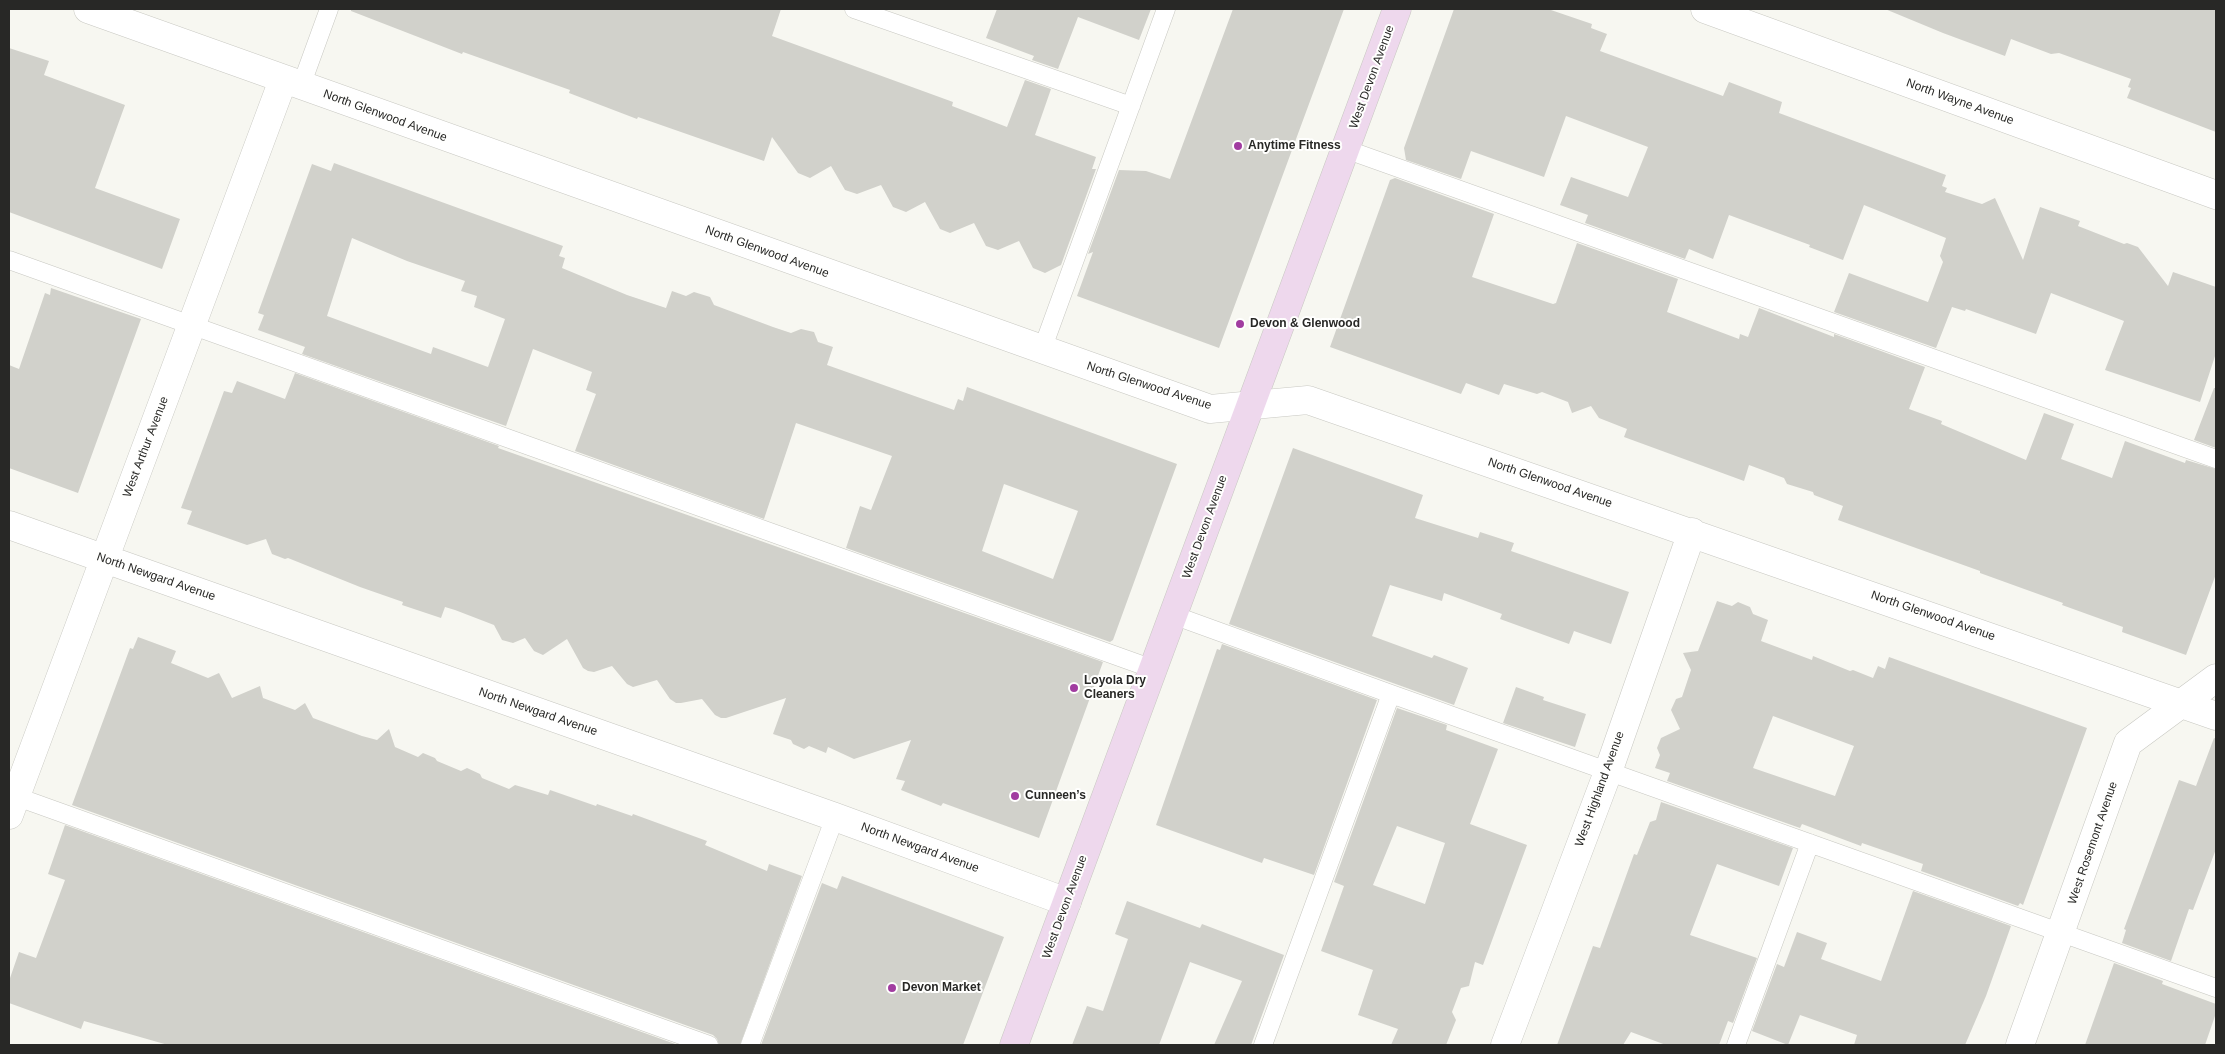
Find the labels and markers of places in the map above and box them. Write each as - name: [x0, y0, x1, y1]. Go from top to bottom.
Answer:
- place label: Anytime Fitness: [1248, 139, 1341, 153]
- marker: Anytime Fitness: [1232, 140, 1244, 152]
- place label: Devon & Glenwood: [1250, 317, 1360, 331]
- marker: Devon & Glenwood: [1234, 318, 1246, 330]
- place label: Loyola Dry Cleaners: [1084, 674, 1146, 702]
- marker: Loyola Dry Cleaners: [1068, 682, 1080, 694]
- place label: Cunneen’s: [1025, 789, 1086, 803]
- marker: Cunneen’s: [1009, 790, 1021, 802]
- place label: Devon Market: [902, 981, 981, 995]
- marker: Devon Market: [886, 982, 898, 994]

